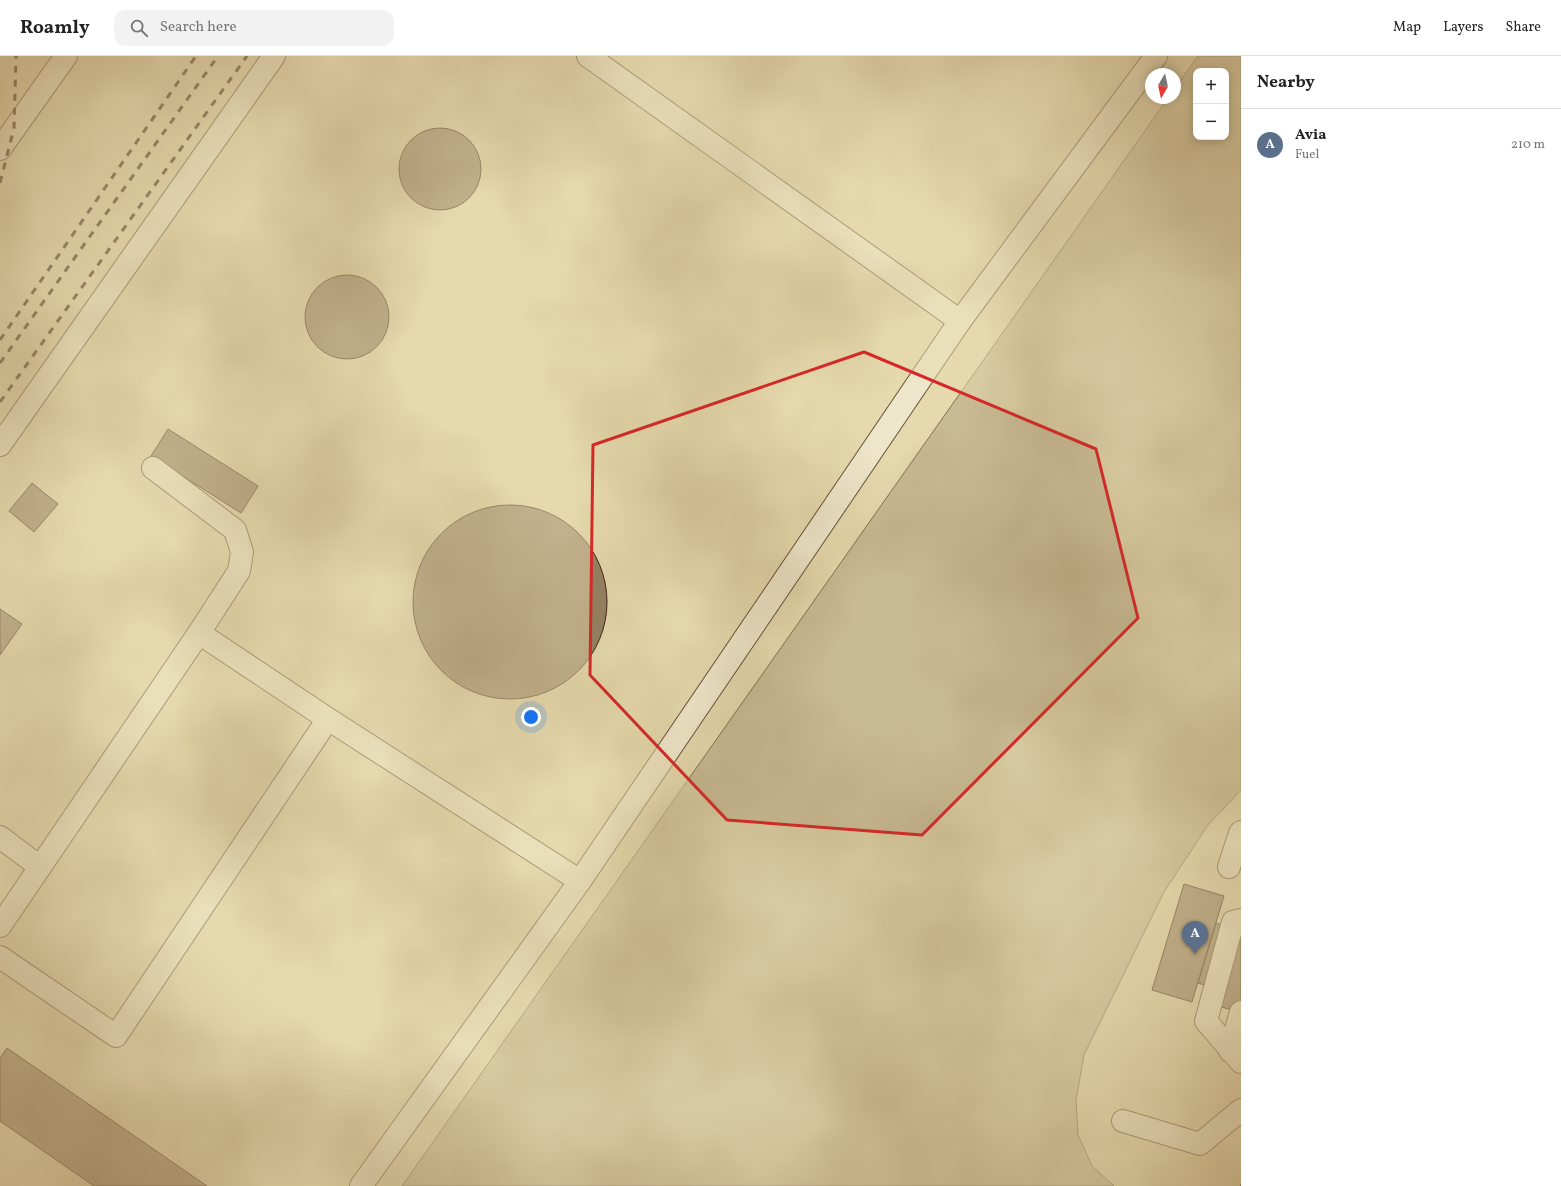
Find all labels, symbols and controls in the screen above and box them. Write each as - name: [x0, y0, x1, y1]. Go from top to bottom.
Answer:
- search box: [114, 10, 394, 46]
- text: Roamly: [20, 15, 90, 41]
- icon: search: [128, 17, 150, 39]
- text: Search here: [160, 17, 237, 38]
- text: Map: [1393, 18, 1421, 37]
- text: Layers: [1443, 18, 1483, 37]
- text: Share: [1505, 18, 1541, 37]
- north arrow: [1145, 68, 1181, 104]
- map controls: [1193, 68, 1229, 140]
- button: +: [1193, 68, 1229, 104]
- text: Nearby: [1257, 71, 1315, 94]
- button: −: [1193, 104, 1229, 140]
- text: Avia: [1295, 125, 1327, 146]
- text: A: [1265, 136, 1275, 154]
- text: 210 m: [1511, 136, 1545, 154]
- text: Fuel: [1295, 146, 1319, 164]
- your location: [521, 707, 541, 727]
- pin: A: [1182, 921, 1208, 954]

